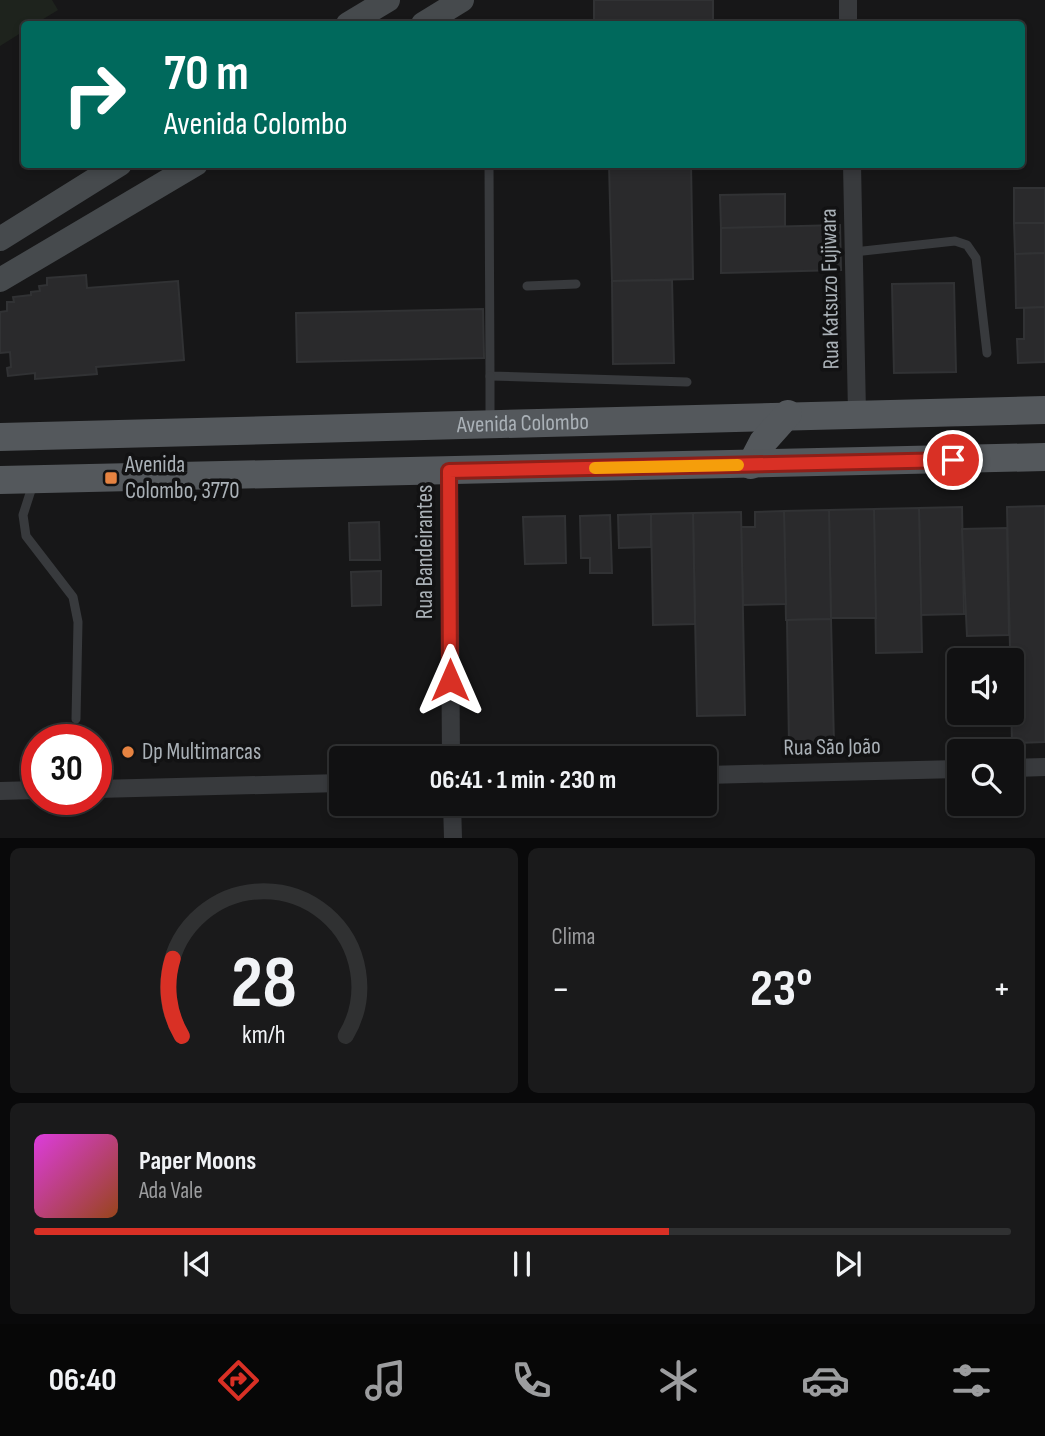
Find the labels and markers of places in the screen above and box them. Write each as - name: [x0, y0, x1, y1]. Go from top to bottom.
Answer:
- pin: [923, 430, 983, 490]
- place label: Avenida Colombo, 3770: [124, 451, 240, 505]
- marker: Avenida Colombo, 3770: [103, 470, 119, 486]
- place label: Dp Multimarcas: [142, 738, 261, 766]
- marker: Dp Multimarcas: [120, 744, 136, 760]

